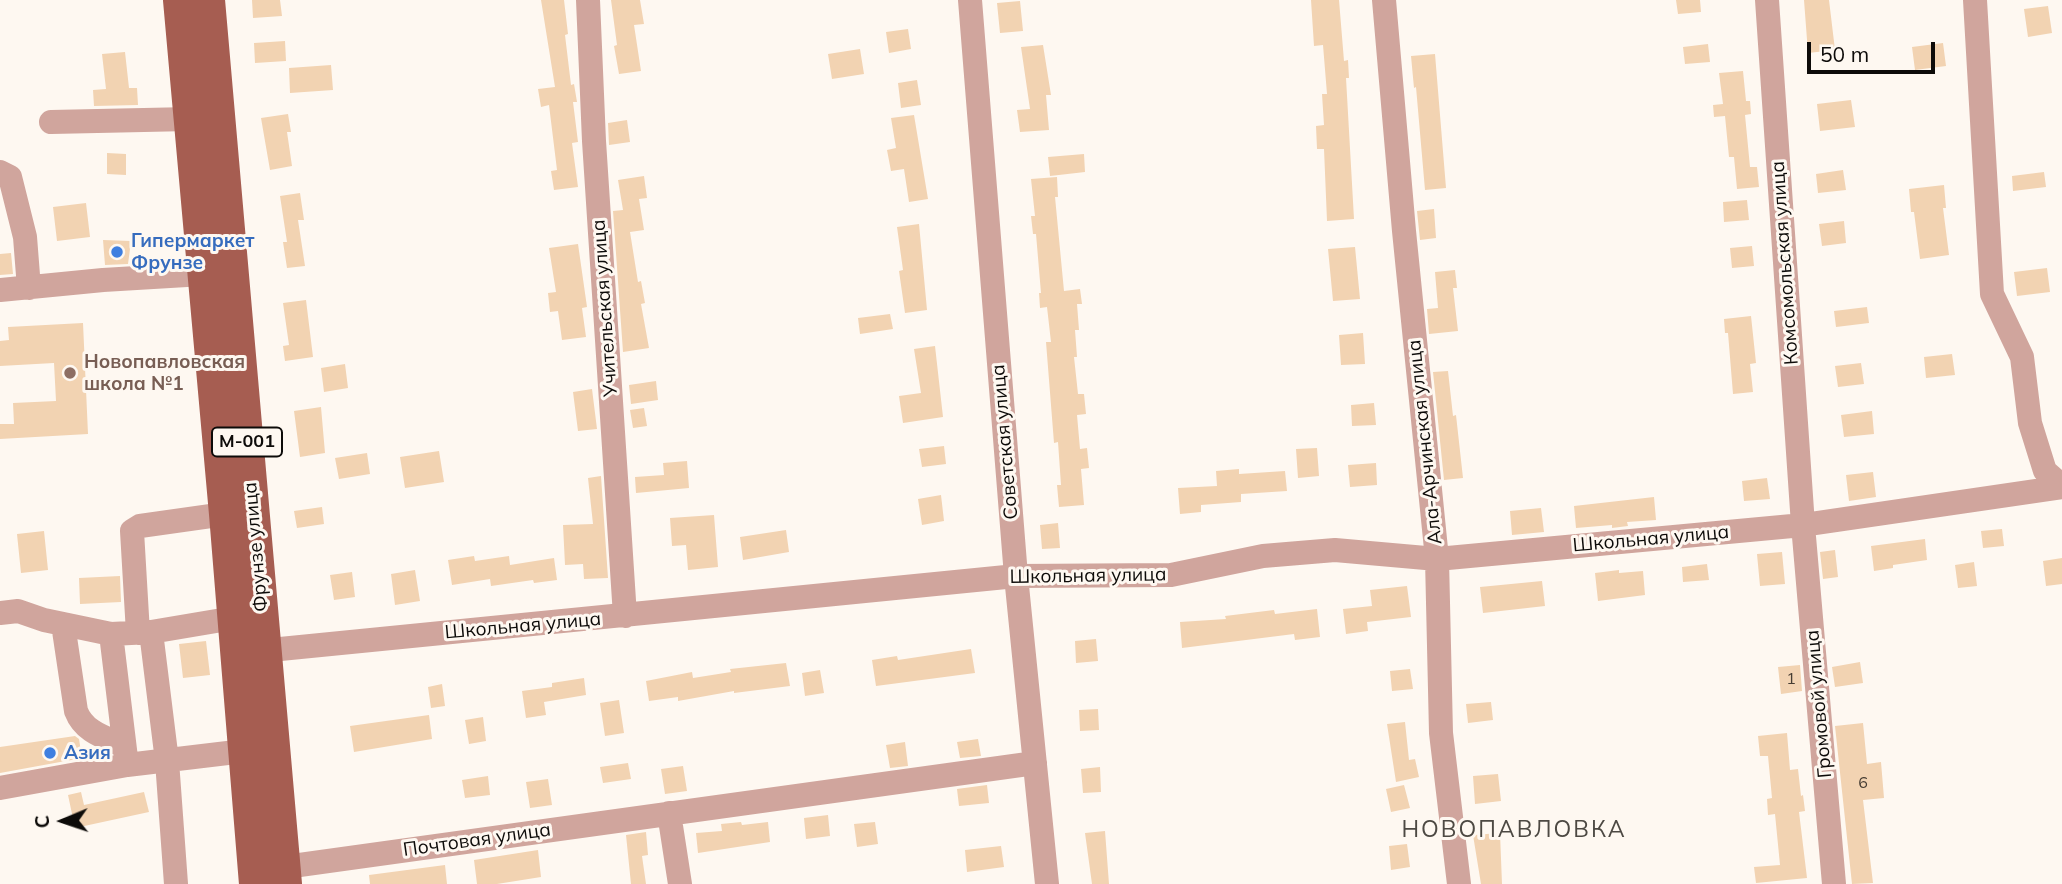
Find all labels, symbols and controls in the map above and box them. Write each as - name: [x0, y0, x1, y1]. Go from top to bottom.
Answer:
- scale bar: [1810, 28, 1938, 72]
- text: 50 m: [1820, 41, 1869, 67]
- street label: Комсомольская улица: [1767, 160, 1803, 366]
- street label: Учительская улица: [587, 219, 623, 397]
- place label: Гипермаркет Фрунзе: [131, 230, 254, 274]
- marker: Гипермаркет Фрунзе: [109, 244, 125, 260]
- street label: Ала-Арчинская улица: [1403, 339, 1447, 545]
- place label: Новопавловская школа №1: [84, 351, 245, 395]
- street label: Советская улица: [987, 363, 1023, 521]
- marker: Новопавловская школа №1: [62, 365, 78, 381]
- road number: M-001: [212, 428, 282, 457]
- street label: Фрунзе улица: [239, 481, 273, 613]
- street label: Школьная улица: [1572, 521, 1730, 557]
- street label: Школьная улица: [1009, 563, 1167, 589]
- street label: Школьная улица: [444, 608, 602, 644]
- street label: Громовой улица: [1801, 629, 1837, 779]
- house number: 1: [1786, 669, 1796, 689]
- place label: Азия: [64, 742, 111, 764]
- marker: Азия: [42, 745, 58, 761]
- house number: 6: [1858, 773, 1868, 793]
- north arrow: [28, 786, 98, 856]
- text: С: [30, 815, 54, 829]
- district label: НОВОПАВЛОВКА: [1403, 816, 1625, 844]
- street label: Почтовая улица: [402, 818, 552, 862]

